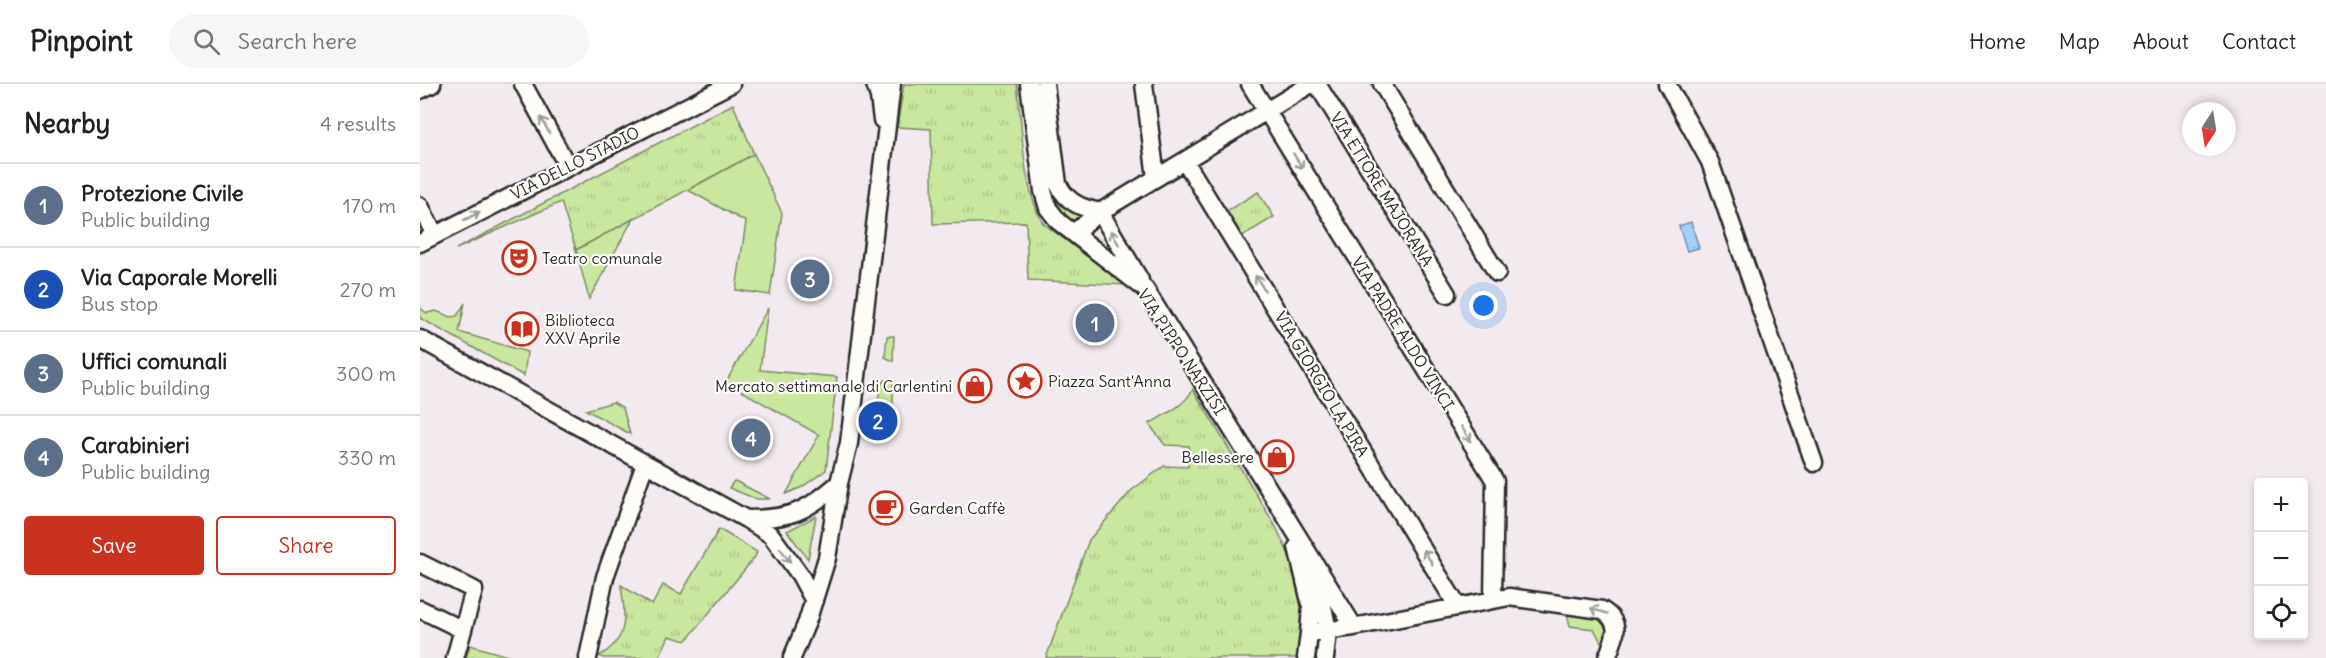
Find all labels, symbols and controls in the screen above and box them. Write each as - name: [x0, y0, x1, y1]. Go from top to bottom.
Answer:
- search box: [169, 14, 589, 68]
- text: Pinpoint: [30, 23, 133, 59]
- icon: search: [190, 25, 223, 58]
- text: Search here: [238, 27, 357, 55]
- text: Home: [1969, 28, 2026, 55]
- text: Map: [2059, 28, 2100, 55]
- text: About: [2133, 28, 2189, 55]
- text: Contact: [2222, 28, 2296, 55]
- north arrow: [2182, 102, 2236, 156]
- text: Nearby: [24, 107, 110, 140]
- street label: VIA ETTORE MAJORANA: [1326, 108, 1438, 270]
- text: 4 results: [320, 111, 396, 136]
- one-way arrow: [539, 117, 550, 135]
- street label: VIA DELLO STADIO: [507, 122, 643, 204]
- one-way arrow: [1292, 152, 1304, 169]
- text: Protezione Civile: [81, 179, 244, 207]
- text: 1: [40, 193, 47, 218]
- text: 170 m: [343, 193, 396, 218]
- text: Public building: [81, 207, 210, 232]
- one-way arrow: [463, 210, 480, 222]
- one-way arrow: [1109, 230, 1121, 247]
- theatre icon: Teatro comunale: [501, 240, 537, 276]
- place label: Teatro comunale: [542, 248, 662, 268]
- street label: VIA PADRE ALDO VINCI: [1348, 253, 1458, 413]
- pin: 3: [790, 256, 830, 302]
- text: Via Caporale Morelli: [81, 263, 278, 291]
- one-way arrow: [1254, 275, 1266, 292]
- text: 2: [38, 277, 49, 302]
- text: 270 m: [340, 277, 396, 302]
- street label: VIA PIPPO NARZISI: [1134, 285, 1230, 419]
- text: Bus stop: [81, 291, 158, 316]
- your location: [1469, 291, 1498, 320]
- pin: 1: [1076, 300, 1114, 346]
- street label: VIA GIORGIO LA PIRA: [1271, 308, 1373, 460]
- place label: Biblioteca XXV Aprile: [545, 310, 621, 348]
- library icon: Biblioteca XXV Aprile: [504, 311, 540, 347]
- text: Uffici comunali: [81, 347, 227, 375]
- text: 3: [38, 361, 49, 386]
- text: 300 m: [336, 361, 396, 386]
- place icon: Piazza Sant'Anna: [1007, 363, 1043, 399]
- shop icon: Mercato settimanale di Carlentini: [957, 368, 993, 404]
- place label: Piazza Sant'Anna: [1048, 371, 1171, 391]
- text: Public building: [81, 375, 210, 400]
- place label: Mercato settimanale di Carlentini: [715, 376, 952, 396]
- pin: 2: [858, 398, 898, 444]
- pin: 4: [732, 416, 770, 460]
- one-way arrow: [1460, 425, 1472, 442]
- text: Carabinieri: [81, 431, 190, 459]
- shop icon: Bellessere: [1259, 439, 1295, 475]
- text: 4: [38, 445, 49, 470]
- text: 330 m: [338, 445, 396, 470]
- place label: Bellessere: [1181, 447, 1254, 467]
- text: Public building: [81, 459, 210, 484]
- map controls: [2254, 478, 2308, 640]
- button: +: [2254, 478, 2308, 532]
- cafe icon: Garden Caffè: [868, 490, 904, 526]
- place label: Garden Caffè: [909, 498, 1005, 518]
- button: Save: [24, 516, 204, 575]
- button: Share: [216, 516, 396, 575]
- button: −: [2254, 532, 2308, 586]
- one-way arrow: [779, 547, 791, 563]
- one-way arrow: [1421, 549, 1433, 566]
- button: locate: [2254, 586, 2308, 640]
- one-way arrow: [1590, 605, 1609, 616]

